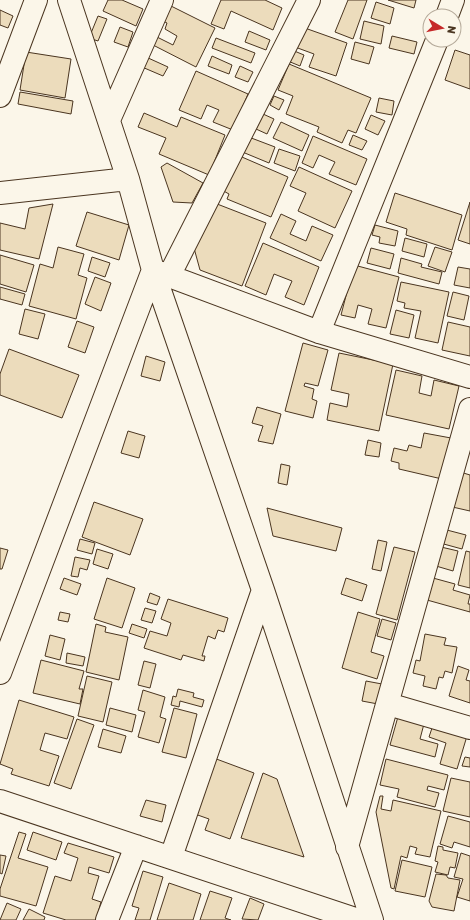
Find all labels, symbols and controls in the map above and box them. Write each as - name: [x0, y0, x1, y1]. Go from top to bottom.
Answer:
- north arrow: [422, 8, 462, 48]
- text: N: [444, 25, 458, 35]

